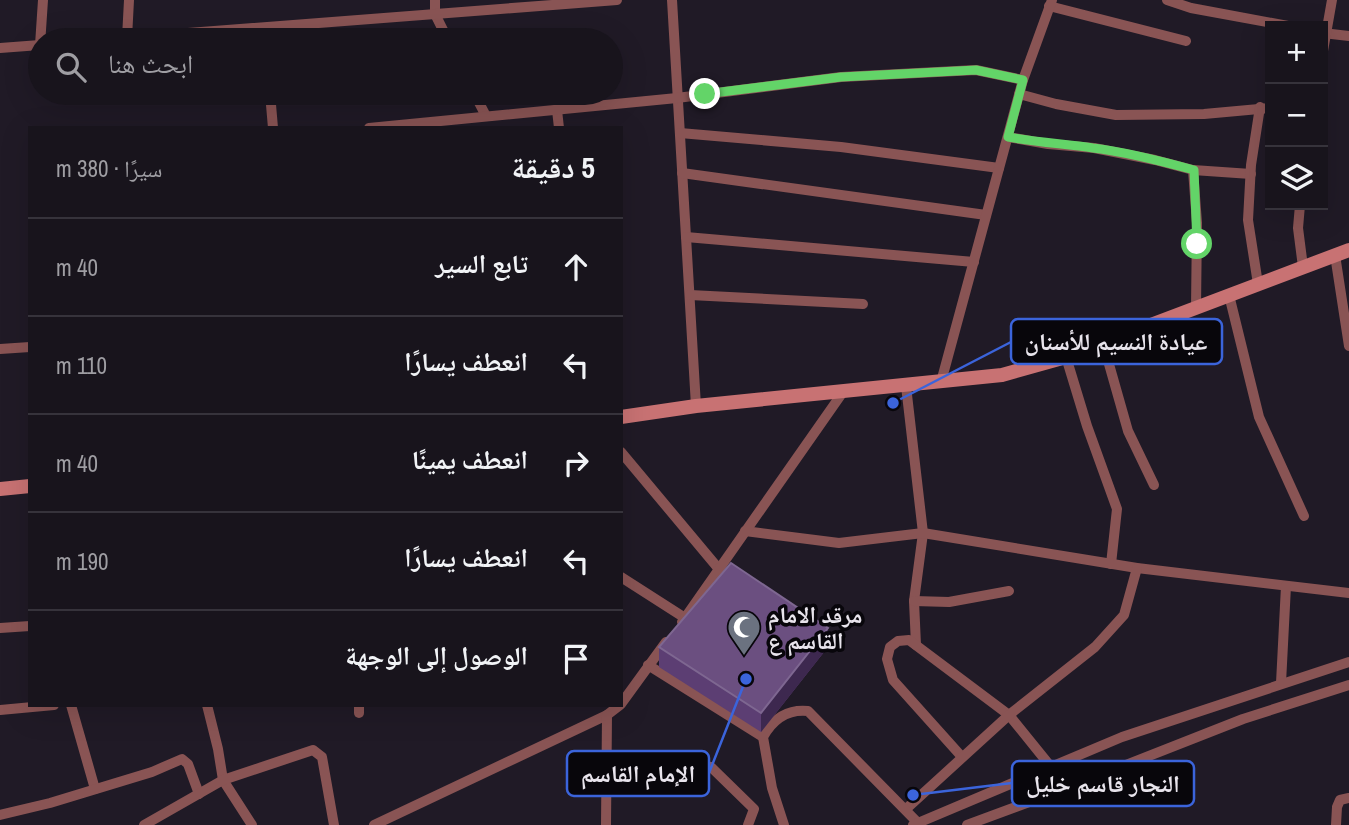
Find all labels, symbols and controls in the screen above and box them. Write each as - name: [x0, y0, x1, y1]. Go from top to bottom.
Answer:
- map controls: [1265, 21, 1328, 210]
- button: +: [1265, 21, 1328, 84]
- search box: [28, 28, 623, 105]
- text: ابحث هنا: [108, 46, 193, 81]
- icon: search: [52, 48, 90, 86]
- route end: [689, 78, 720, 109]
- button: −: [1265, 84, 1328, 147]
- text: 5 دقيقة: [511, 147, 595, 187]
- button: layers: [1265, 147, 1328, 210]
- text: سيرًا · 380 m: [56, 153, 162, 184]
- route start: [1181, 228, 1212, 259]
- text: تابع السير: [435, 246, 528, 281]
- icon: ahead: [557, 248, 595, 286]
- text: 40 m: [56, 252, 98, 283]
- callout: عيادة النسيم للأسنان: [1011, 319, 1222, 364]
- text: عيادة النسيم للأسنان: [1025, 325, 1207, 358]
- text: انعطف يسارًا: [404, 344, 528, 379]
- icon: left: [557, 346, 595, 384]
- text: 110 m: [56, 350, 107, 381]
- text: انعطف يمينًا: [412, 442, 528, 477]
- icon: right: [557, 444, 595, 482]
- text: 40 m: [56, 448, 98, 479]
- text: انعطف يسارًا: [404, 540, 528, 575]
- icon: left: [557, 542, 595, 580]
- text: 190 m: [56, 546, 108, 577]
- place label: مرقد الامام القاسم ع: [768, 599, 862, 657]
- mosque icon: مرقد الامام القاسم ع: [725, 608, 763, 657]
- text: الوصول إلى الوجهة: [345, 638, 528, 673]
- icon: arrive: [557, 640, 595, 678]
- callout: الإمام القاسم: [567, 751, 709, 796]
- text: الإمام القاسم: [581, 757, 695, 791]
- callout: النجار قاسم خليل: [1012, 761, 1194, 806]
- text: النجار قاسم خليل: [1026, 767, 1180, 800]

